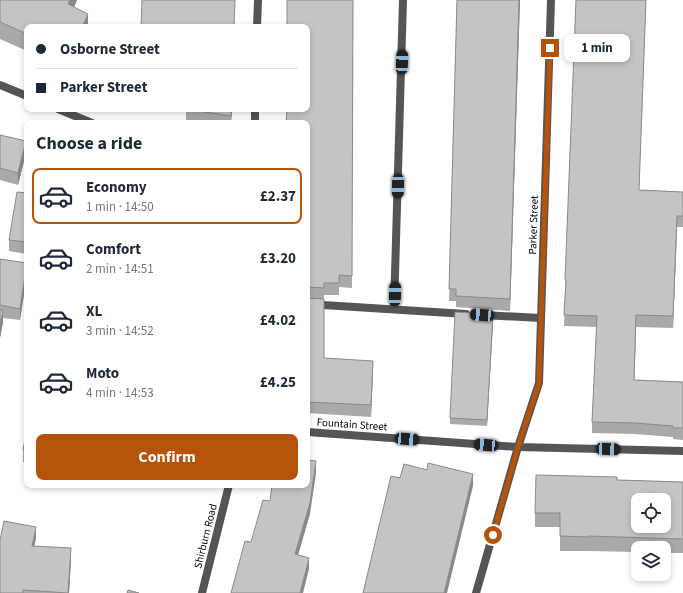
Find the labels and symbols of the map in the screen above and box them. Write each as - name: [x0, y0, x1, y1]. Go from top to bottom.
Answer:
- callout: 1 min: [564, 34, 630, 62]
- route end: [541, 39, 559, 57]
- car: [396, 50, 408, 74]
- car: [392, 174, 404, 198]
- street label: Parker Street: [525, 195, 542, 255]
- car: [389, 282, 401, 306]
- car: [470, 308, 494, 322]
- street label: Fountain Street: [316, 415, 388, 434]
- car: [395, 432, 419, 446]
- car: [474, 438, 498, 452]
- car: [596, 443, 620, 455]
- street label: Shirburn Road: [190, 502, 221, 570]
- route start: [484, 526, 502, 544]

